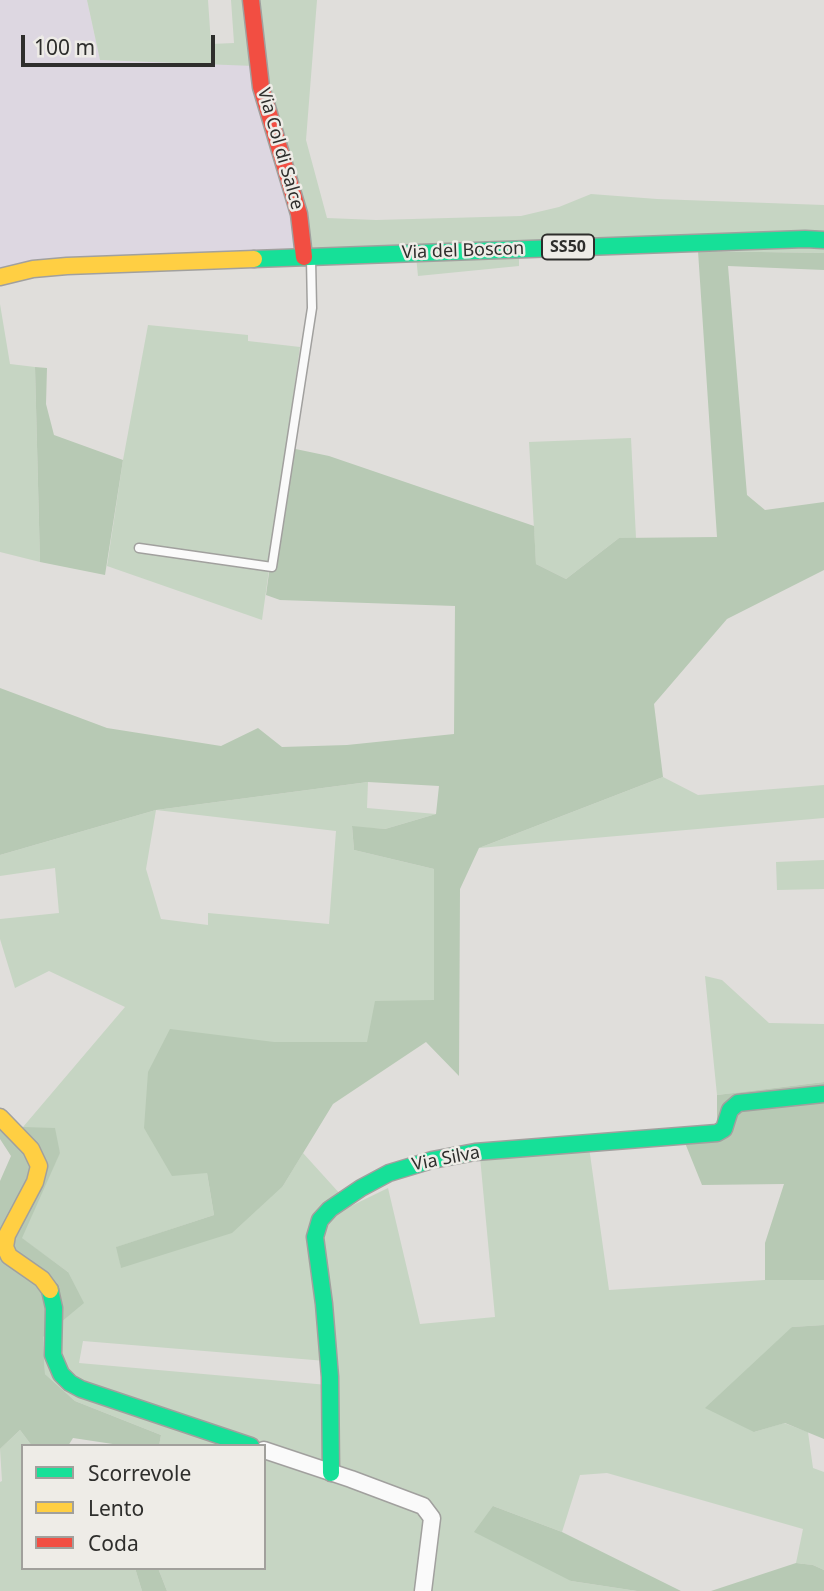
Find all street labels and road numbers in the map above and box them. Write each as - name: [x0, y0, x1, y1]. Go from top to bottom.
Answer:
- street label: Via Col di Salce: [252, 86, 308, 212]
- road number: SS50: [542, 234, 594, 260]
- street label: Via del Boscon: [401, 238, 525, 264]
- street label: Via Silva: [410, 1142, 482, 1176]

